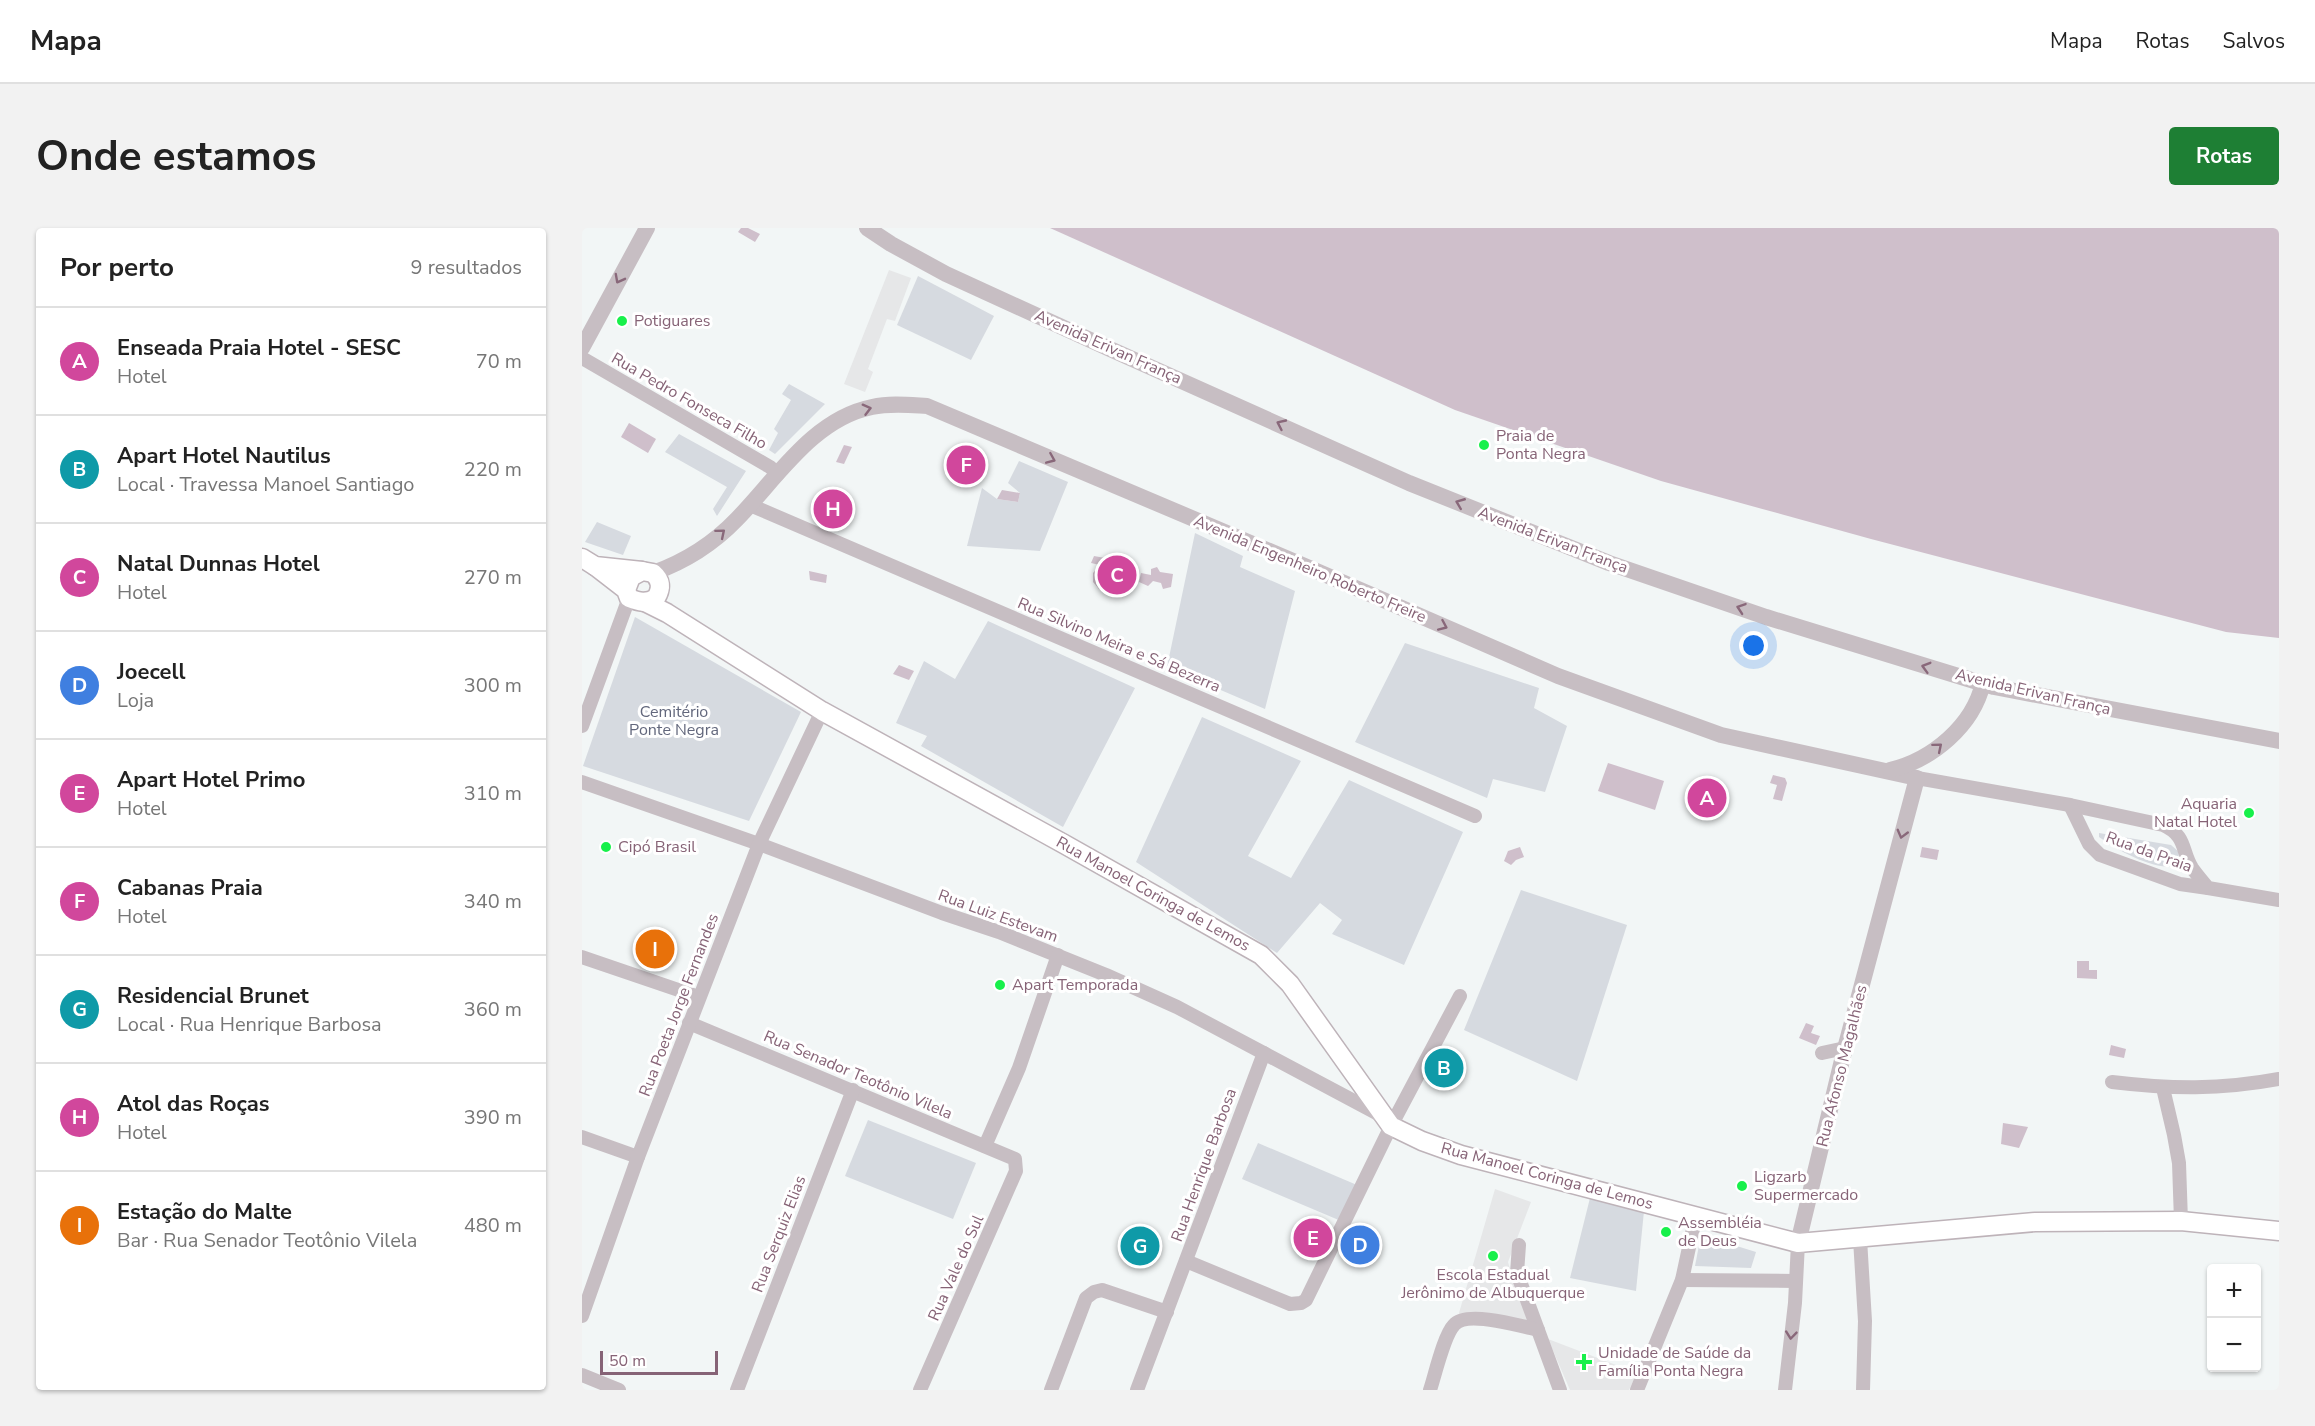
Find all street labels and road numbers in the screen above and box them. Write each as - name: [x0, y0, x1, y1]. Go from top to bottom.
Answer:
- street label: Avenida Erivan França: [1031, 305, 1185, 389]
- street label: Rua Pedro Fonseca Filho: [607, 347, 771, 455]
- street label: Avenida Erivan França: [1475, 501, 1631, 579]
- street label: Avenida Engenheiro Roberto Freire: [1190, 510, 1430, 628]
- street label: Rua Silvino Meira e Sá Bezerra: [1014, 592, 1224, 698]
- street label: Avenida Erivan França: [1953, 663, 2113, 721]
- street label: Rua da Praia: [2103, 826, 2195, 878]
- street label: Rua Manoel Coringa de Lemos: [1052, 831, 1254, 957]
- street label: Rua Luiz Estevam: [935, 884, 1061, 948]
- street label: Rua Poeta Jorge Fernandes: [634, 910, 724, 1100]
- street label: Rua Afonso Magalhães: [1811, 983, 1873, 1149]
- street label: Rua Senador Teotônio Vilela: [760, 1025, 956, 1125]
- street label: Rua Henrique Barbosa: [1166, 1085, 1242, 1245]
- street label: Rua Manoel Coringa de Lemos: [1439, 1137, 1655, 1215]
- street label: Rua Serquiz Elias: [747, 1172, 811, 1296]
- street label: Rua Vale do Sul: [923, 1211, 989, 1325]

